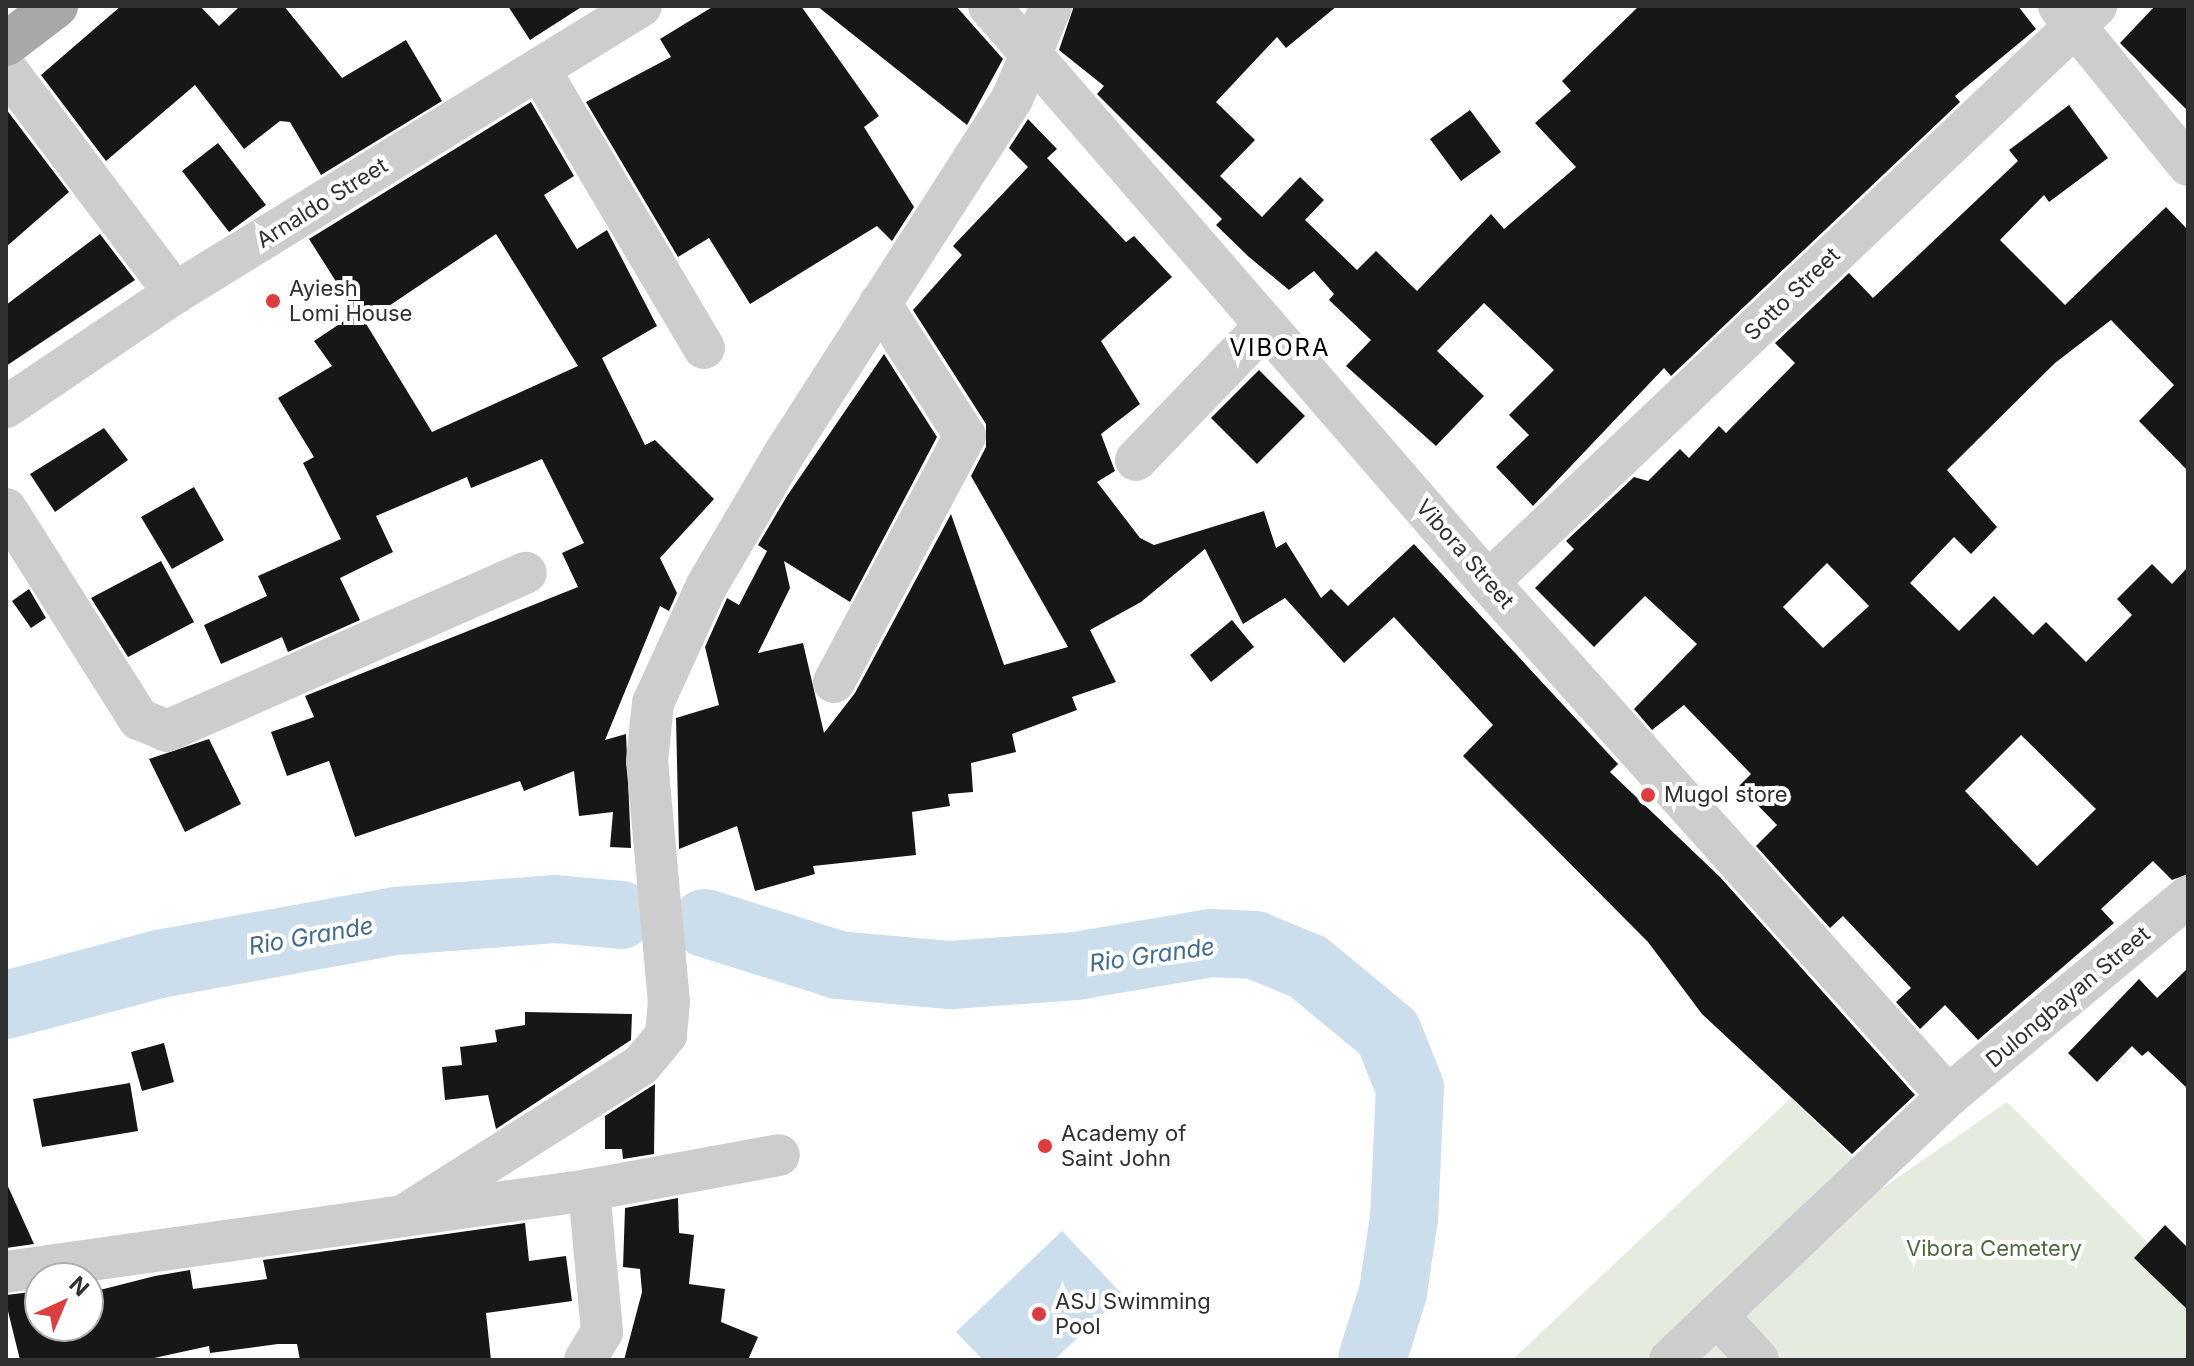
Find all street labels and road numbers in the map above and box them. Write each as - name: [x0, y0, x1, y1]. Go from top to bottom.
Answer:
- street label: Arnaldo Street: [252, 152, 392, 254]
- street label: Sotto Street: [1739, 242, 1845, 346]
- street label: Vibora Street: [1410, 494, 1520, 614]
- street label: Dulongbayan Street: [1981, 921, 2155, 1073]

